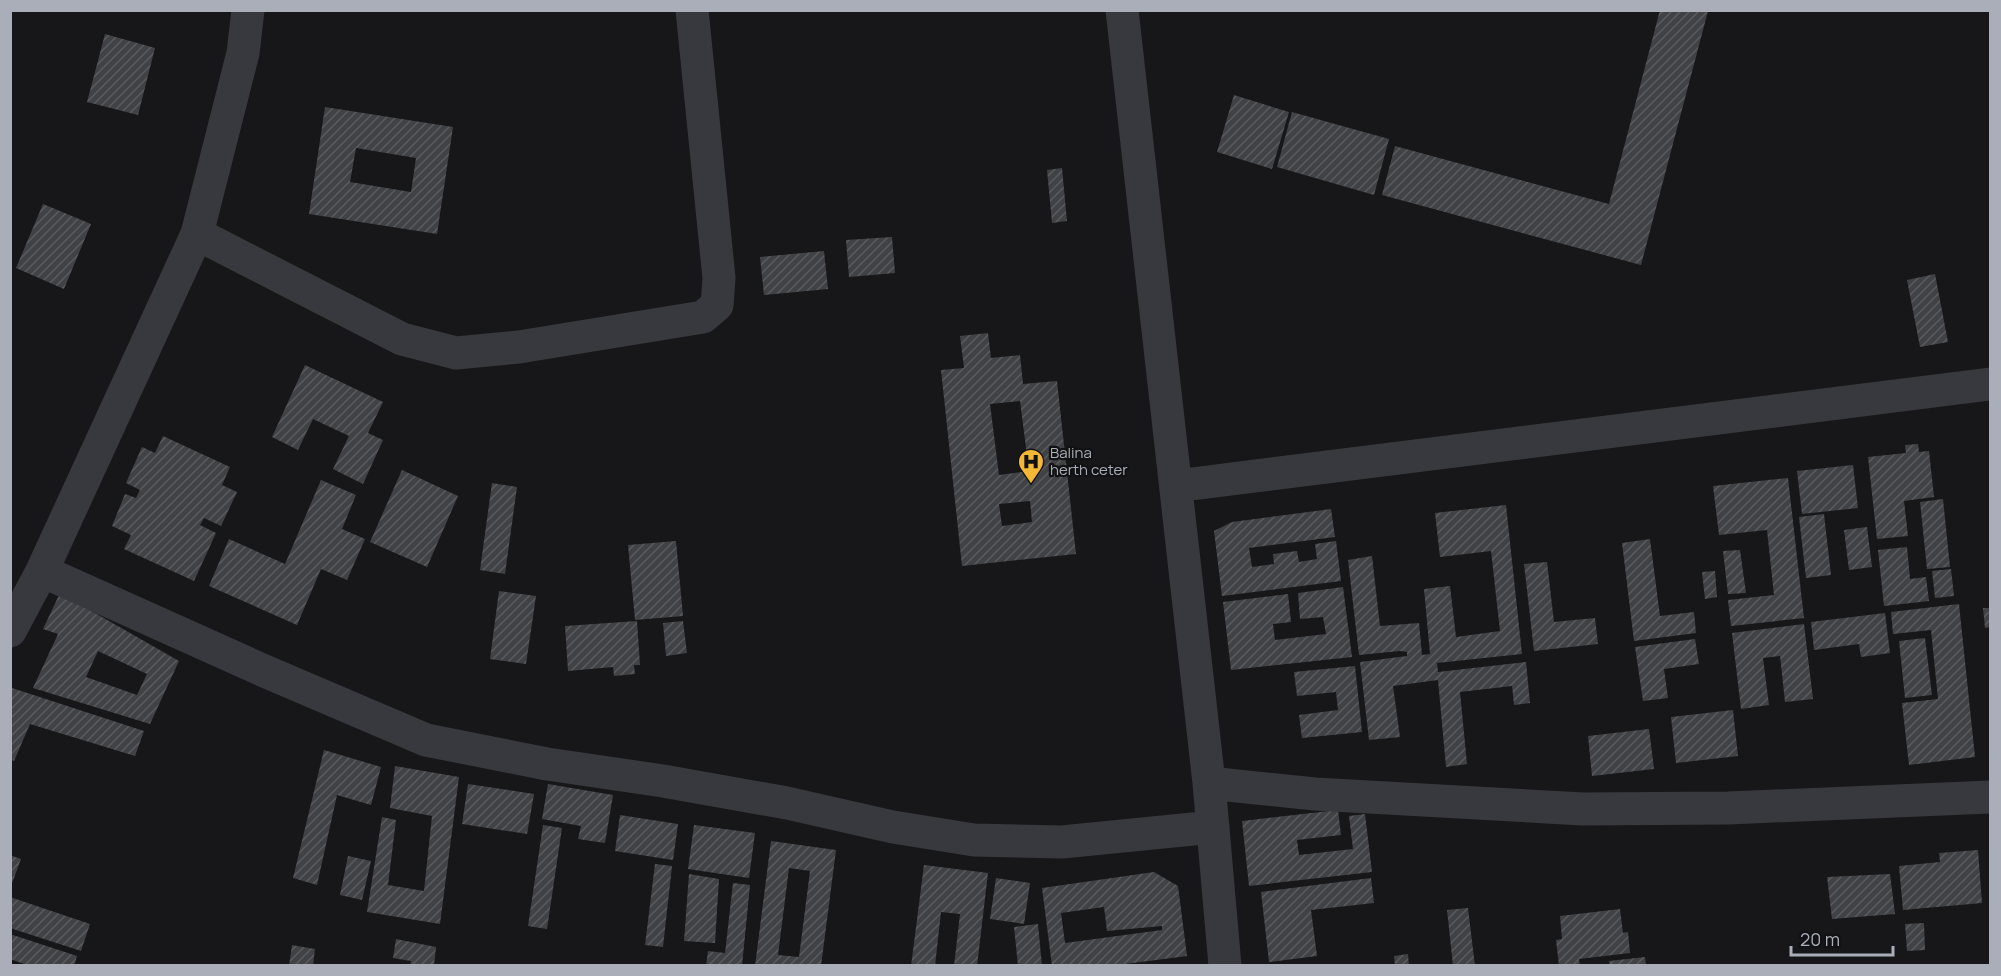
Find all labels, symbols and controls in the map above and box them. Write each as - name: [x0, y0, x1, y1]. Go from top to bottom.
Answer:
- place label: Balina herth ceter: [1050, 442, 1128, 480]
- hospital icon: Balina herth ceter: [1016, 447, 1046, 485]
- scale bar: [1791, 919, 1893, 957]
- text: 20 m: [1800, 927, 1840, 951]

